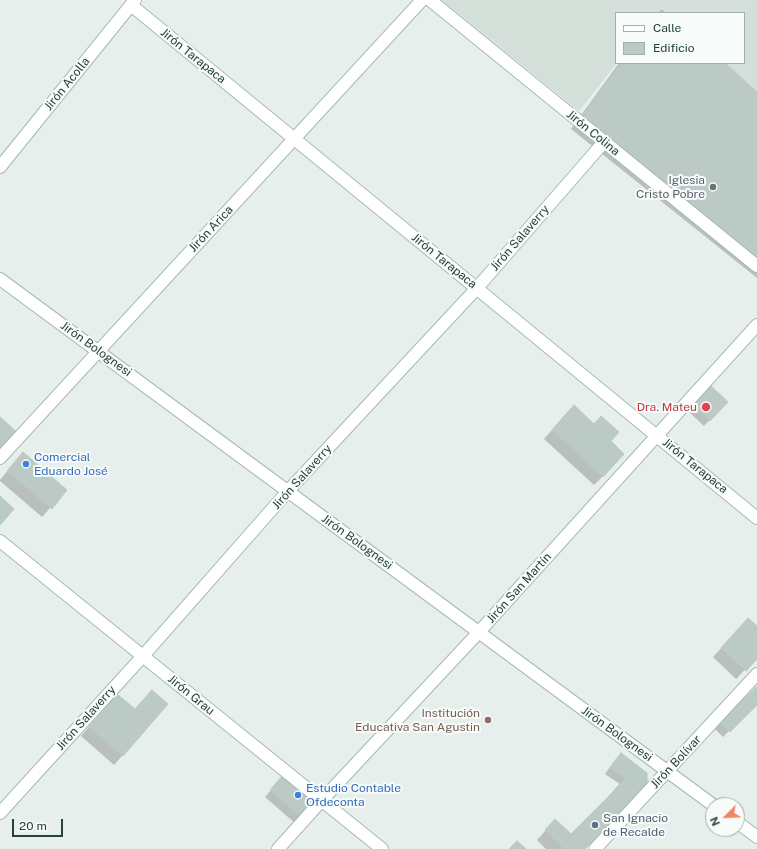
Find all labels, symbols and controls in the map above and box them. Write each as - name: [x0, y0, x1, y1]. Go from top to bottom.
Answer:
- legend: [615, 12, 745, 64]
- text: Calle: [653, 21, 681, 35]
- street label: Jirón Tarapaca: [157, 25, 229, 87]
- text: Edificio: [653, 41, 695, 55]
- street label: Jirón Acolla: [41, 55, 93, 113]
- street label: Jirón Colina: [564, 107, 622, 159]
- place label: Iglesia Cristo Pobre: [636, 173, 705, 201]
- marker: Iglesia Cristo Pobre: [708, 182, 718, 192]
- street label: Jirón Salaverry: [488, 202, 552, 274]
- street label: Jirón Arica: [186, 203, 236, 255]
- street label: Jirón Tarapaca: [408, 230, 480, 292]
- street label: Jirón Bolognesi: [58, 318, 134, 380]
- place label: Dra. Mateu: [637, 400, 697, 414]
- marker: Dra. Mateu: [700, 401, 712, 413]
- street label: Jirón Tarapaca: [659, 435, 731, 497]
- street label: Jirón Salaverry: [269, 442, 335, 512]
- place label: Comercial Eduardo José: [34, 450, 108, 478]
- marker: Comercial Eduardo José: [21, 459, 31, 469]
- street label: Jirón Bolognesi: [319, 511, 395, 573]
- street label: Jirón San Martín: [484, 550, 554, 626]
- street label: Jirón Grau: [165, 672, 217, 718]
- street label: Jirón Salaverry: [53, 683, 119, 753]
- street label: Jirón Bolognesi: [579, 703, 655, 765]
- place label: Institución Educativa San Agustin: [355, 706, 480, 734]
- marker: Institución Educativa San Agustin: [483, 715, 493, 725]
- street label: Jirón Bolívar: [648, 732, 704, 792]
- place label: Estudio Contable Ofdeconta: [306, 781, 401, 809]
- marker: Estudio Contable Ofdeconta: [293, 790, 303, 800]
- north arrow: [705, 797, 745, 837]
- scale bar: [14, 811, 65, 837]
- place label: San Ignacio de Recalde: [603, 811, 668, 839]
- text: N: [708, 815, 722, 828]
- text: 20 m: [19, 819, 47, 833]
- marker: San Ignacio de Recalde: [590, 820, 600, 830]

